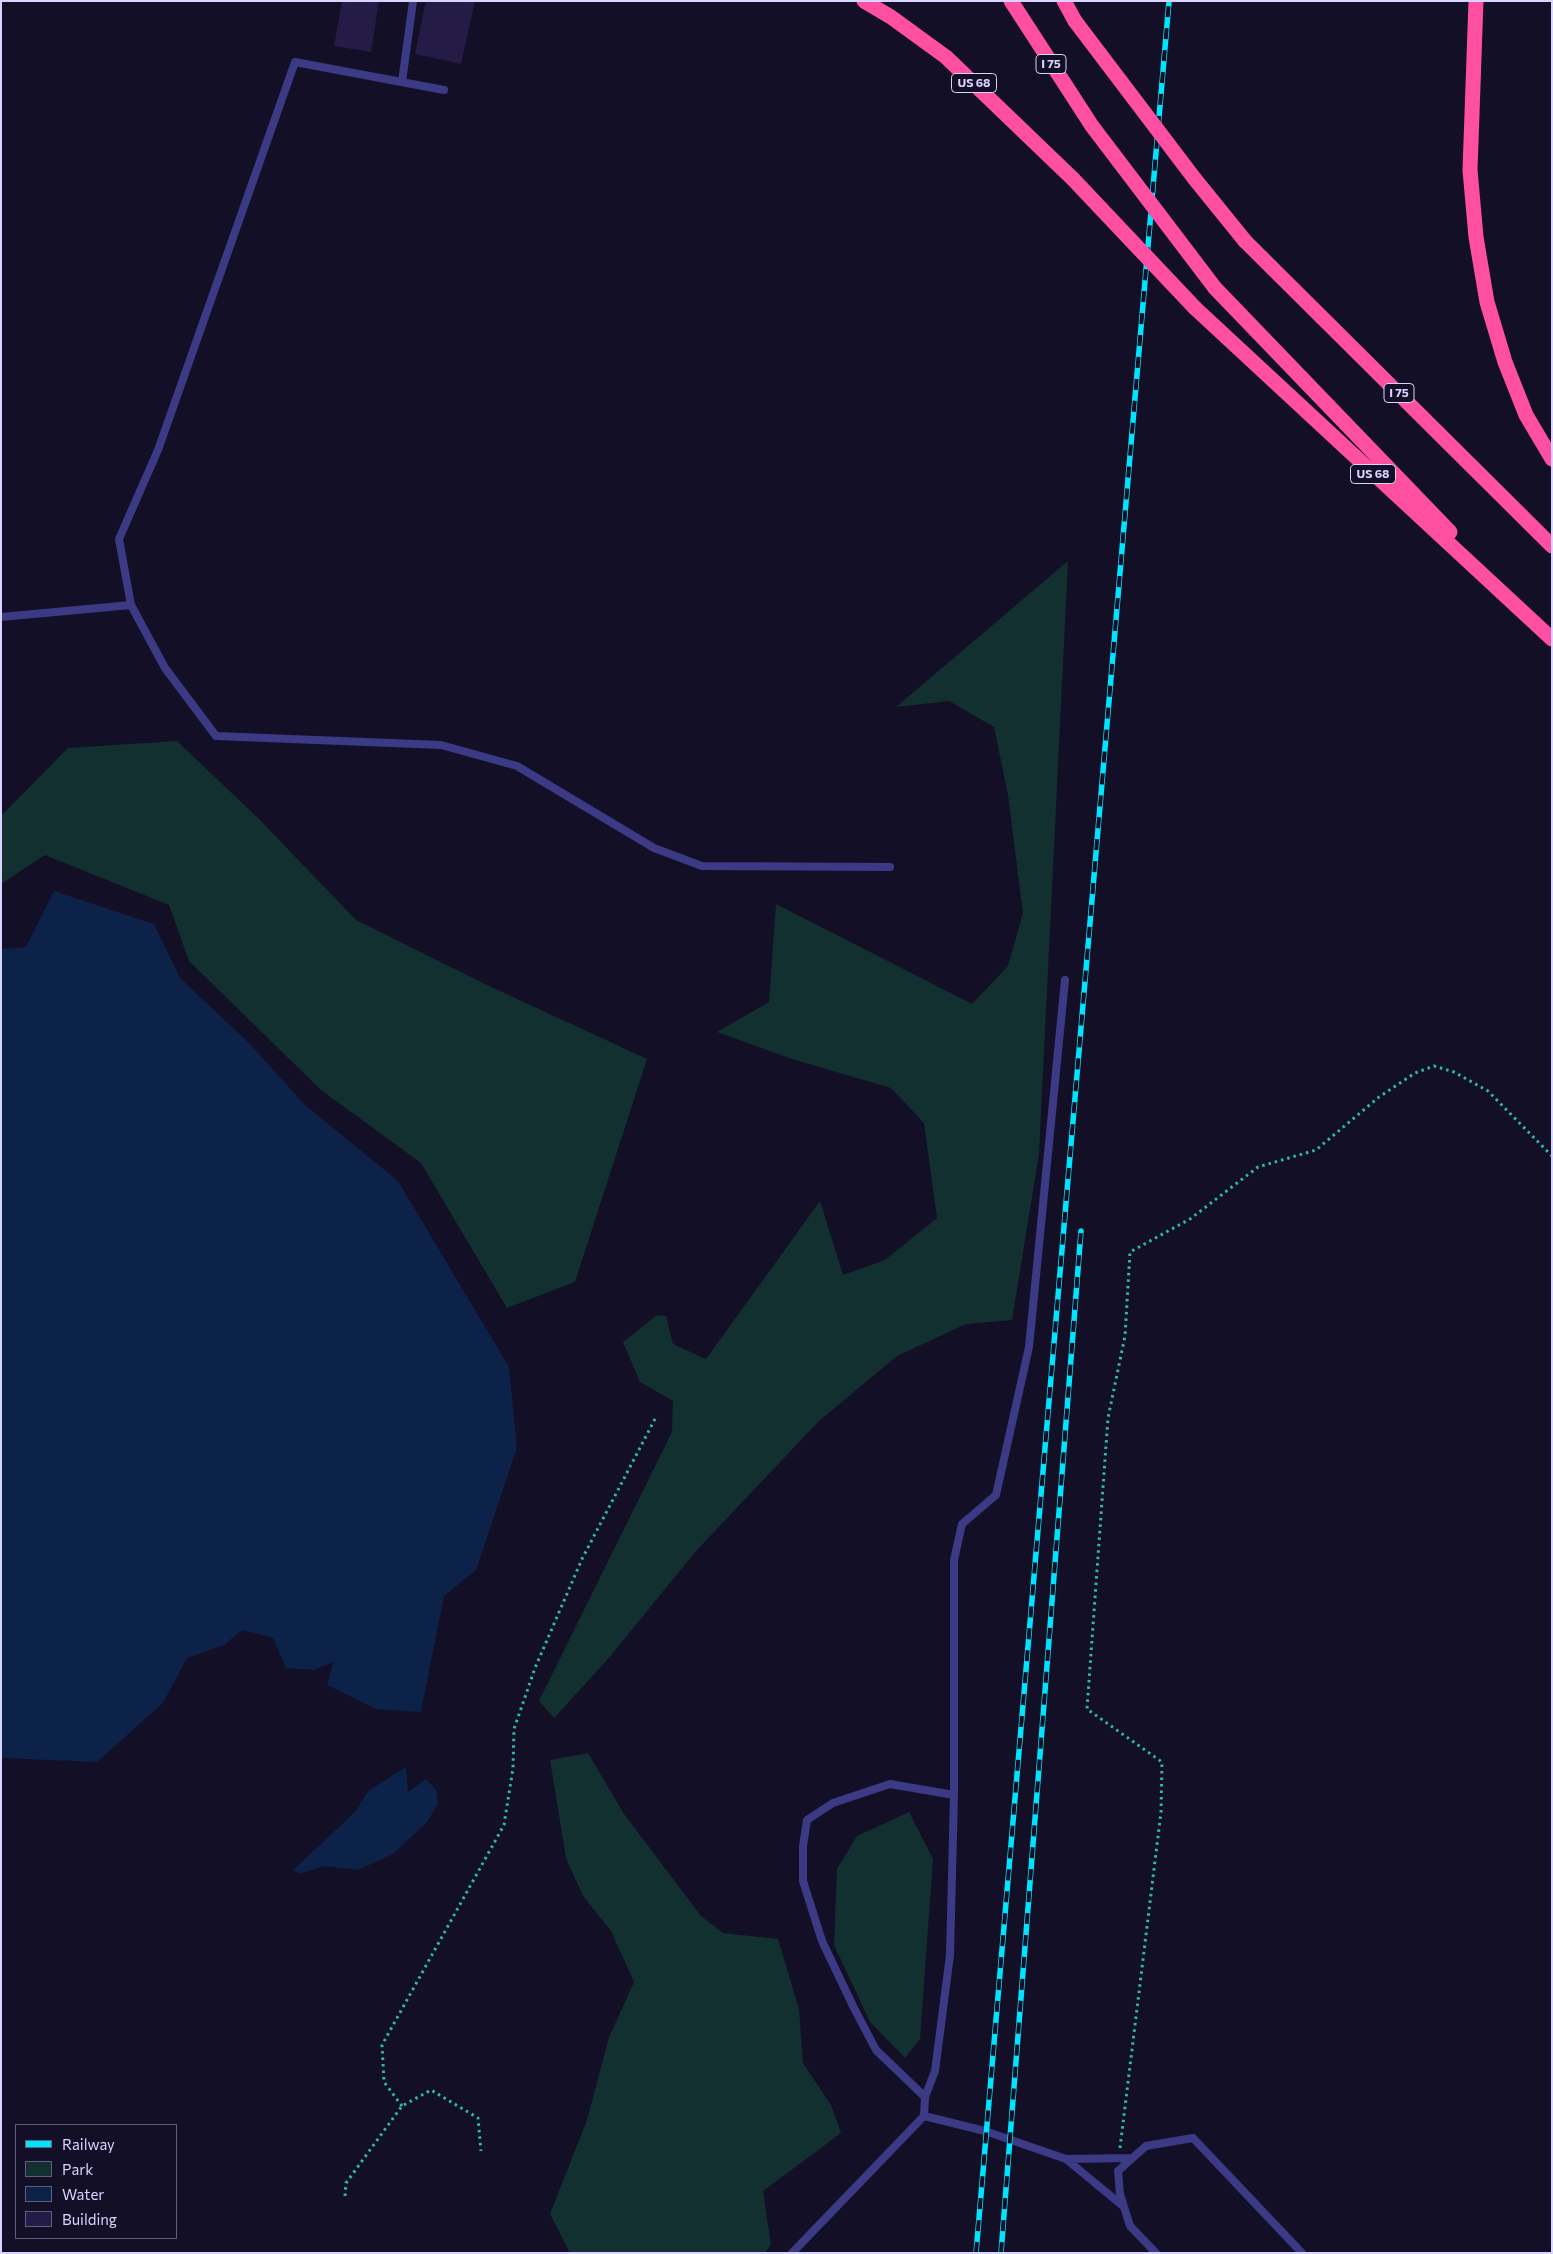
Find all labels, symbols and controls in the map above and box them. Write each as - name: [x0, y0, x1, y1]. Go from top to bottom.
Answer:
- road number: I 75: [1036, 54, 1066, 74]
- road number: US 68: [952, 74, 996, 92]
- road number: I 75: [1384, 383, 1414, 402]
- road number: US 68: [1350, 464, 1396, 484]
- legend: [15, 2124, 178, 2239]
- text: Railway: [62, 2135, 115, 2153]
- text: Park: [62, 2160, 93, 2178]
- text: Water: [62, 2185, 104, 2203]
- text: Building: [62, 2210, 117, 2228]

